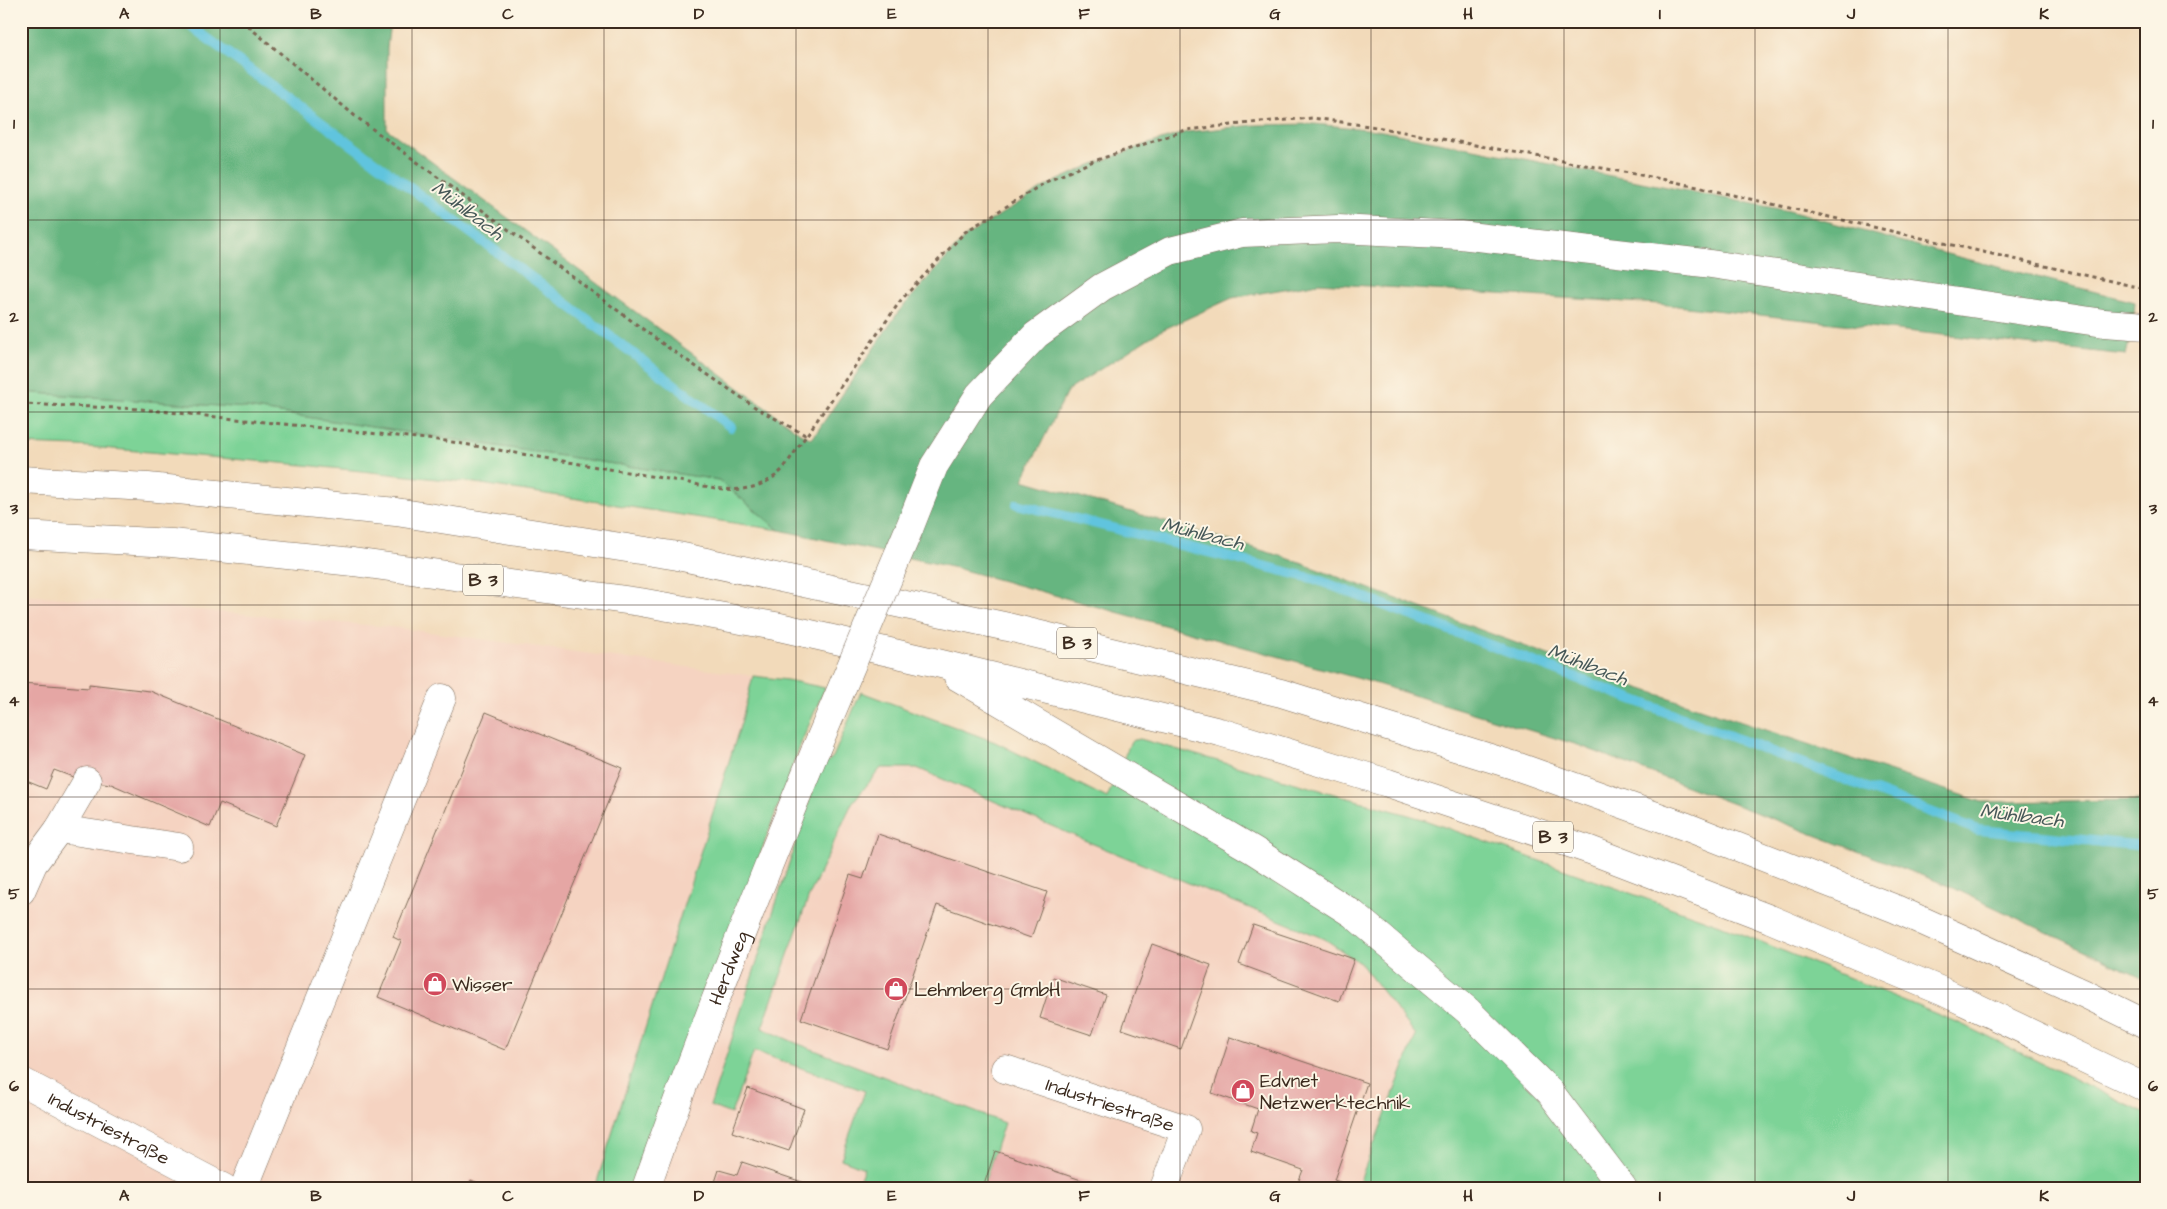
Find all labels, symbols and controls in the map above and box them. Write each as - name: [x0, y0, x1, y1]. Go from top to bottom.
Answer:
- text: A: [119, 3, 130, 25]
- text: B: [310, 3, 322, 25]
- text: C: [502, 3, 514, 25]
- text: D: [694, 3, 705, 25]
- text: E: [887, 3, 897, 25]
- text: F: [1078, 3, 1090, 25]
- text: G: [1269, 3, 1281, 25]
- text: H: [1463, 3, 1473, 25]
- text: I: [1659, 3, 1661, 25]
- text: J: [1846, 3, 1856, 25]
- text: K: [2039, 3, 2049, 25]
- text: 1: [13, 113, 16, 135]
- text: 1: [2152, 113, 2155, 135]
- water label: Mühlbach: [426, 174, 510, 248]
- text: 2: [8, 306, 19, 328]
- text: 2: [2147, 306, 2158, 328]
- text: 3: [9, 498, 19, 520]
- text: 3: [2148, 498, 2158, 520]
- water label: Mühlbach: [1159, 510, 1248, 558]
- road number: B 3: [463, 564, 503, 596]
- road number: B 3: [1057, 628, 1097, 658]
- water label: Mühlbach: [1544, 637, 1633, 693]
- text: 4: [9, 690, 20, 712]
- text: 4: [2148, 690, 2159, 712]
- water label: Mühlbach: [1979, 797, 2066, 835]
- road number: B 3: [1533, 822, 1573, 852]
- text: 5: [8, 883, 20, 905]
- text: 5: [2147, 883, 2159, 905]
- street label: Herdweg: [703, 927, 757, 1009]
- shop icon: Wisser: [422, 971, 448, 997]
- place label: Wisser: [452, 972, 513, 999]
- shop icon: Lehmberg GmbH: [883, 976, 909, 1002]
- place label: Lehmberg GmbH: [914, 977, 1061, 1005]
- place label: Edvnet Netzwerktechnik: [1260, 1068, 1411, 1117]
- street label: Industriestraße: [1042, 1071, 1178, 1139]
- text: 6: [9, 1075, 19, 1097]
- text: 6: [2148, 1075, 2158, 1097]
- shop icon: Edvnet Netzwerktechnik: [1230, 1078, 1256, 1104]
- street label: Industriestraße: [43, 1086, 174, 1172]
- text: A: [119, 1185, 130, 1207]
- text: B: [310, 1185, 322, 1207]
- text: C: [502, 1185, 514, 1207]
- text: D: [694, 1185, 705, 1207]
- text: E: [887, 1185, 897, 1207]
- text: F: [1078, 1185, 1090, 1207]
- text: G: [1269, 1185, 1281, 1207]
- text: H: [1463, 1185, 1473, 1207]
- text: I: [1659, 1185, 1661, 1207]
- text: J: [1846, 1185, 1856, 1207]
- text: K: [2039, 1185, 2049, 1207]

